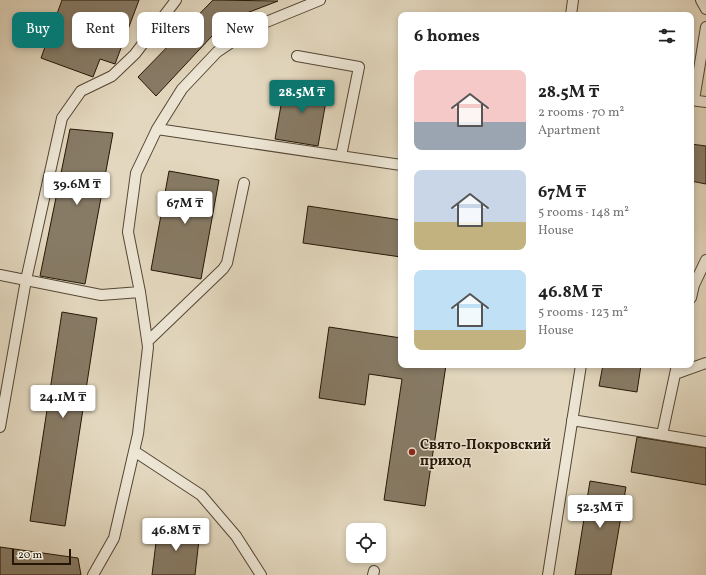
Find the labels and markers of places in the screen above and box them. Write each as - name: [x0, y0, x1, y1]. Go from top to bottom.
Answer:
- pin: 28.5M ₸: [265, 80, 339, 114]
- pin: 39.6M ₸: [40, 172, 114, 206]
- pin: 67M ₸: [157, 191, 213, 225]
- pin: 24.1M ₸: [26, 385, 100, 419]
- place label: Свято-Покровский приход: [420, 436, 551, 471]
- marker: Свято-Покровский приход: [407, 447, 417, 457]
- pin: 52.3M ₸: [563, 495, 637, 529]
- pin: 46.8M ₸: [139, 518, 213, 552]

